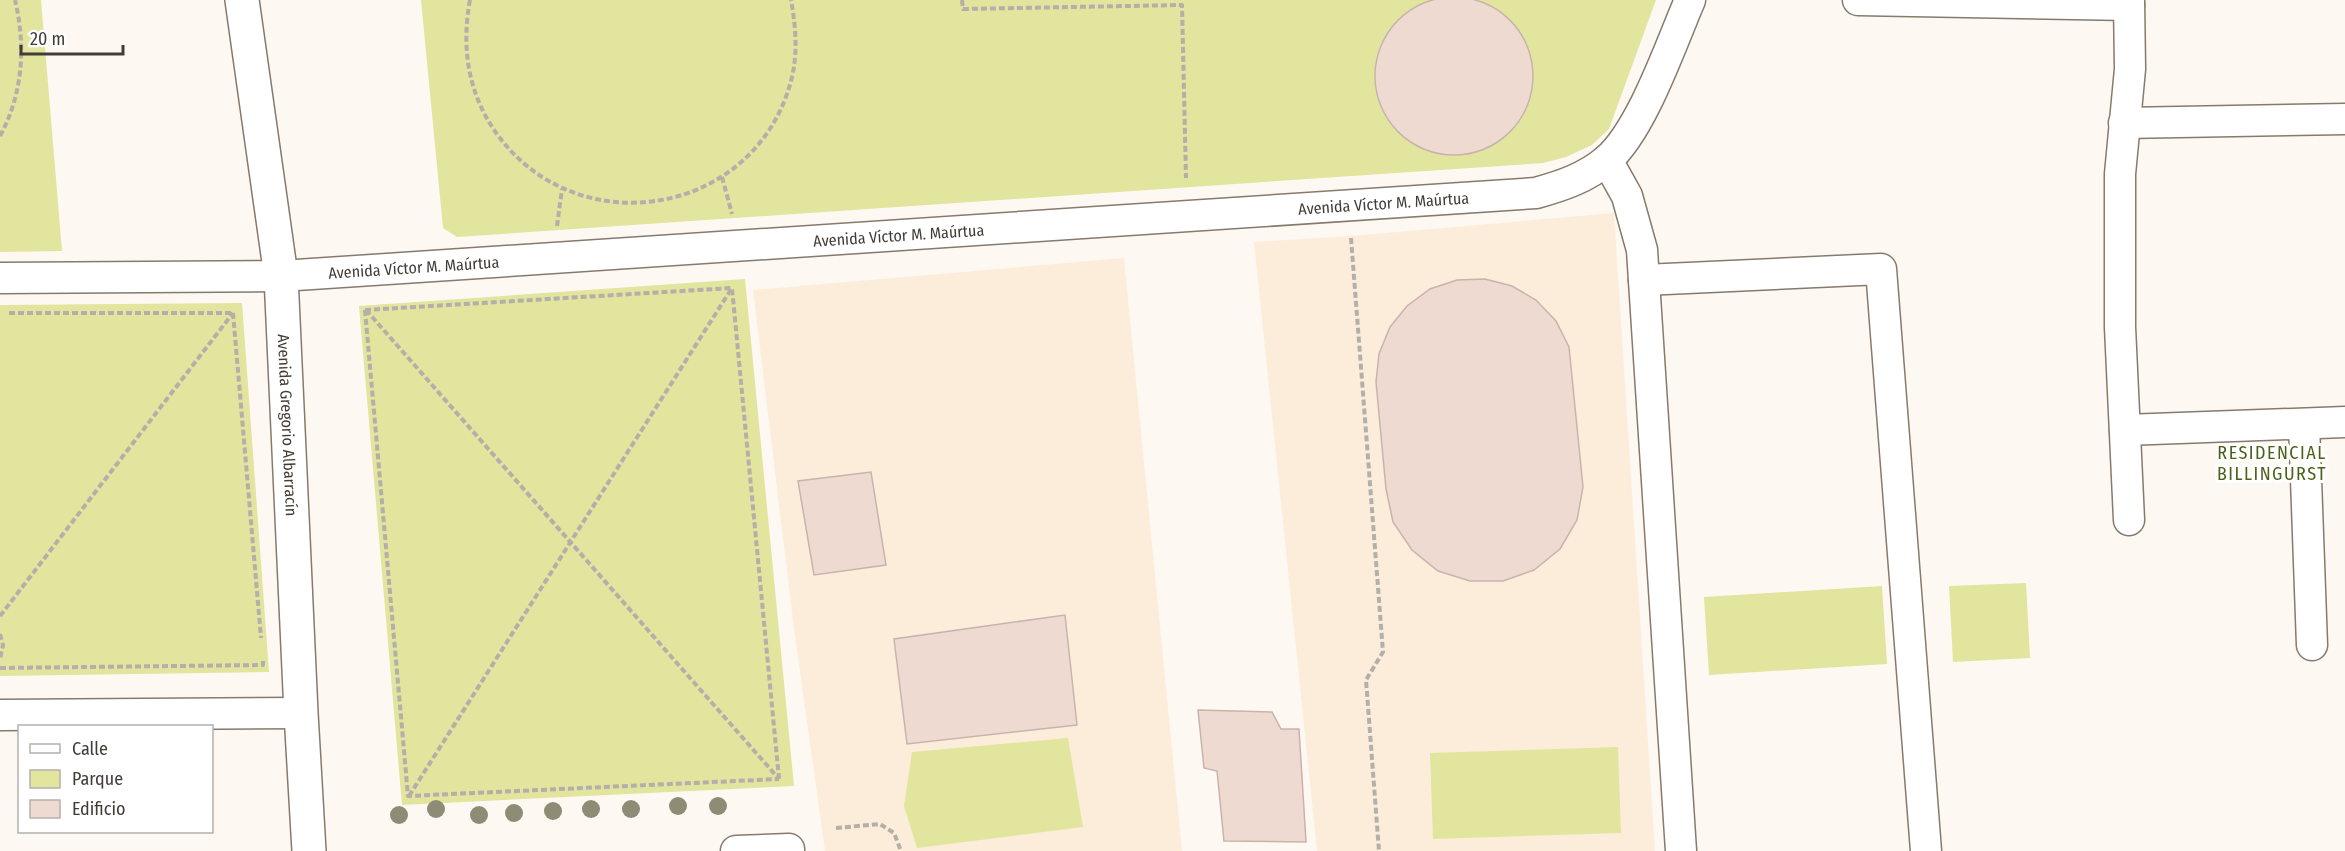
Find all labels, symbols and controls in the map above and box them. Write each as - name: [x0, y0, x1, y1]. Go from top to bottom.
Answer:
- scale bar: [21, 18, 123, 56]
- text: 20 m: [30, 28, 65, 50]
- street label: Avenida Víctor M. Maúrtua: [1298, 188, 1470, 219]
- street label: Avenida Víctor M. Maúrtua: [813, 221, 985, 251]
- street label: Avenida Víctor M. Maúrtua: [328, 253, 500, 283]
- street label: Avenida Gregorio Albarracín: [274, 334, 301, 517]
- district label: RESIDENCIAL BILLINGURST: [2217, 442, 2327, 485]
- legend: [18, 725, 213, 833]
- text: Calle: [72, 738, 108, 760]
- text: Parque: [72, 768, 123, 790]
- text: Edificio: [72, 798, 125, 820]

